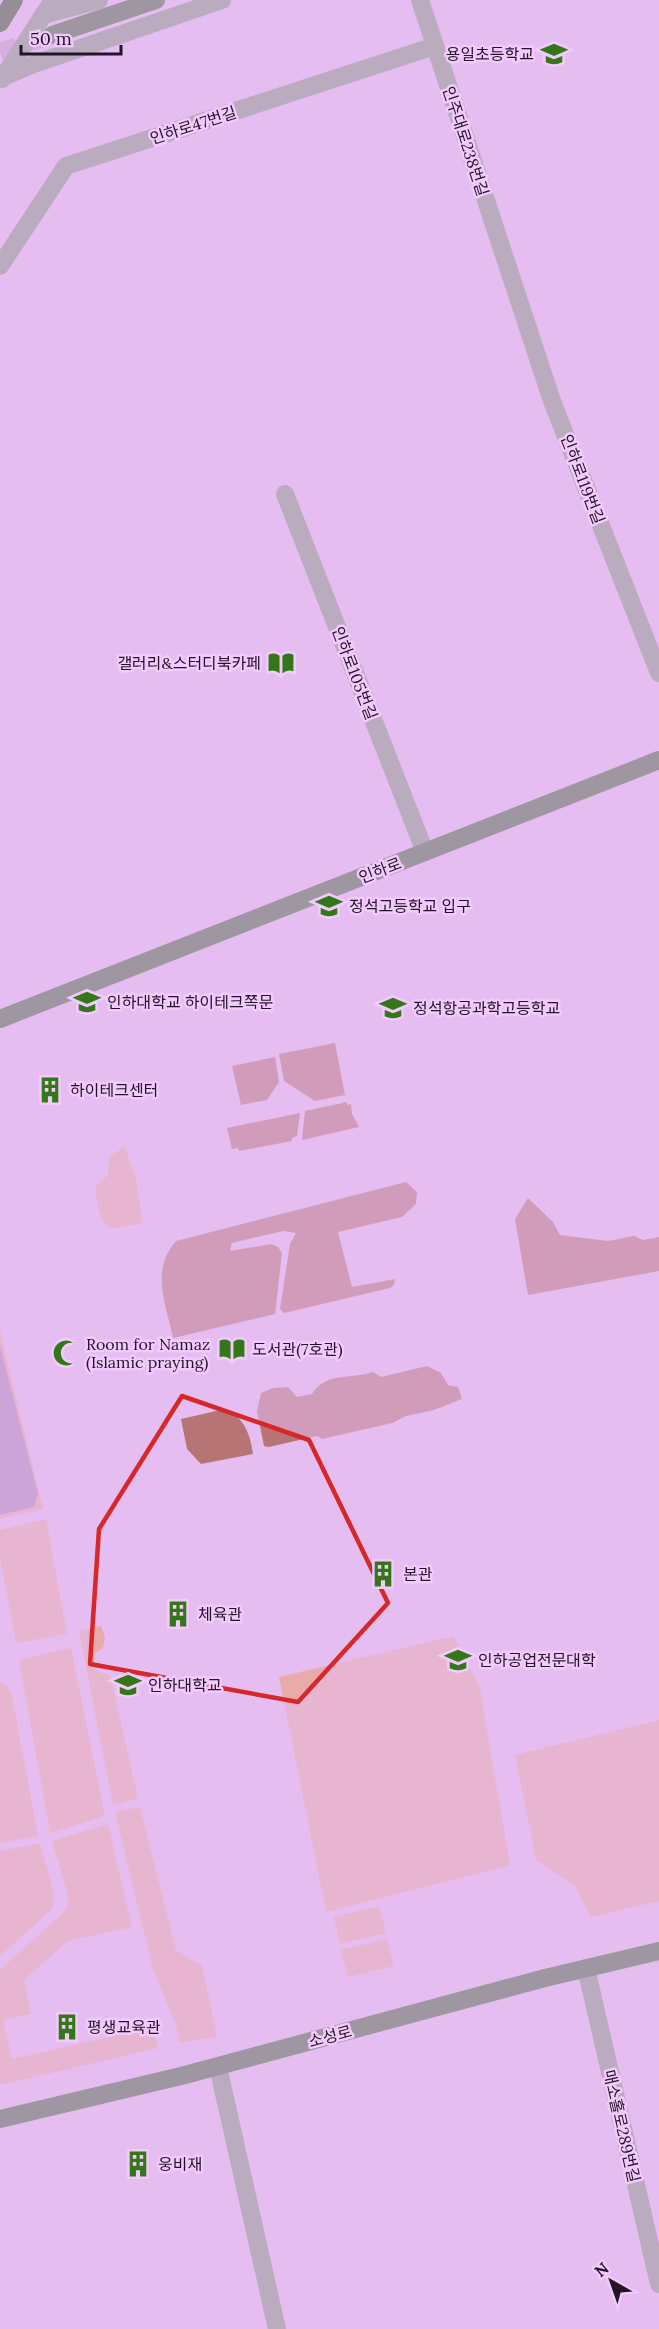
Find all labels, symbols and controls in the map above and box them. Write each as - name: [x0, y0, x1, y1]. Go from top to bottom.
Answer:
- scale bar: [21, 18, 122, 56]
- text: 50 m: [30, 27, 72, 50]
- school or university icon: 용일초등학교: [539, 39, 569, 69]
- place label: 용일초등학교: [446, 44, 534, 64]
- street label: 인주대로238번길: [439, 83, 493, 199]
- street label: 인하로47번길: [147, 102, 239, 148]
- street label: 인하로119번길: [557, 431, 609, 527]
- street label: 인하로105번길: [328, 624, 382, 722]
- library icon: 갤러리&스터디북카페: [266, 648, 296, 678]
- place label: 갤러리&스터디북카페: [117, 653, 261, 673]
- street label: 인하로: [356, 853, 404, 887]
- school or university icon: 정석고등학교 입구: [314, 891, 344, 921]
- place label: 정석고등학교 입구: [349, 896, 471, 916]
- school or university icon: 인하대학교 하이테크쪽문: [72, 987, 102, 1017]
- place label: 인하대학교 하이테크쪽문: [107, 992, 273, 1012]
- school or university icon: 정석항공과학고등학교: [378, 993, 408, 1023]
- place label: 정석항공과학고등학교: [413, 998, 560, 1018]
- building icon: 하이테크센터: [35, 1075, 65, 1105]
- place label: 하이테크센터: [70, 1080, 158, 1100]
- place label: Room for Namaz (Islamic praying): [86, 1334, 210, 1373]
- library icon: 도서관(7호관): [217, 1334, 247, 1364]
- mosque icon: Room for Namaz (Islamic praying): [51, 1338, 81, 1368]
- place label: 도서관(7호관): [252, 1339, 343, 1360]
- building icon: 본관: [368, 1559, 398, 1589]
- place label: 본관: [403, 1564, 433, 1584]
- building icon: 체육관: [163, 1599, 193, 1629]
- place label: 체육관: [198, 1604, 242, 1624]
- school or university icon: 인하공업전문대학: [443, 1645, 473, 1675]
- place label: 인하공업전문대학: [478, 1650, 596, 1670]
- school or university icon: 인하대학교: [113, 1670, 143, 1700]
- place label: 인하대학교: [148, 1675, 222, 1695]
- building icon: 평생교육관: [52, 2012, 82, 2042]
- place label: 평생교육관: [87, 2017, 161, 2037]
- street label: 소성로: [306, 2021, 354, 2051]
- street label: 매소홀로289번길: [599, 2068, 645, 2184]
- building icon: 웅비재: [123, 2149, 153, 2179]
- place label: 웅비재: [158, 2154, 202, 2174]
- north arrow: [581, 2251, 641, 2311]
- text: N: [590, 2258, 613, 2281]

